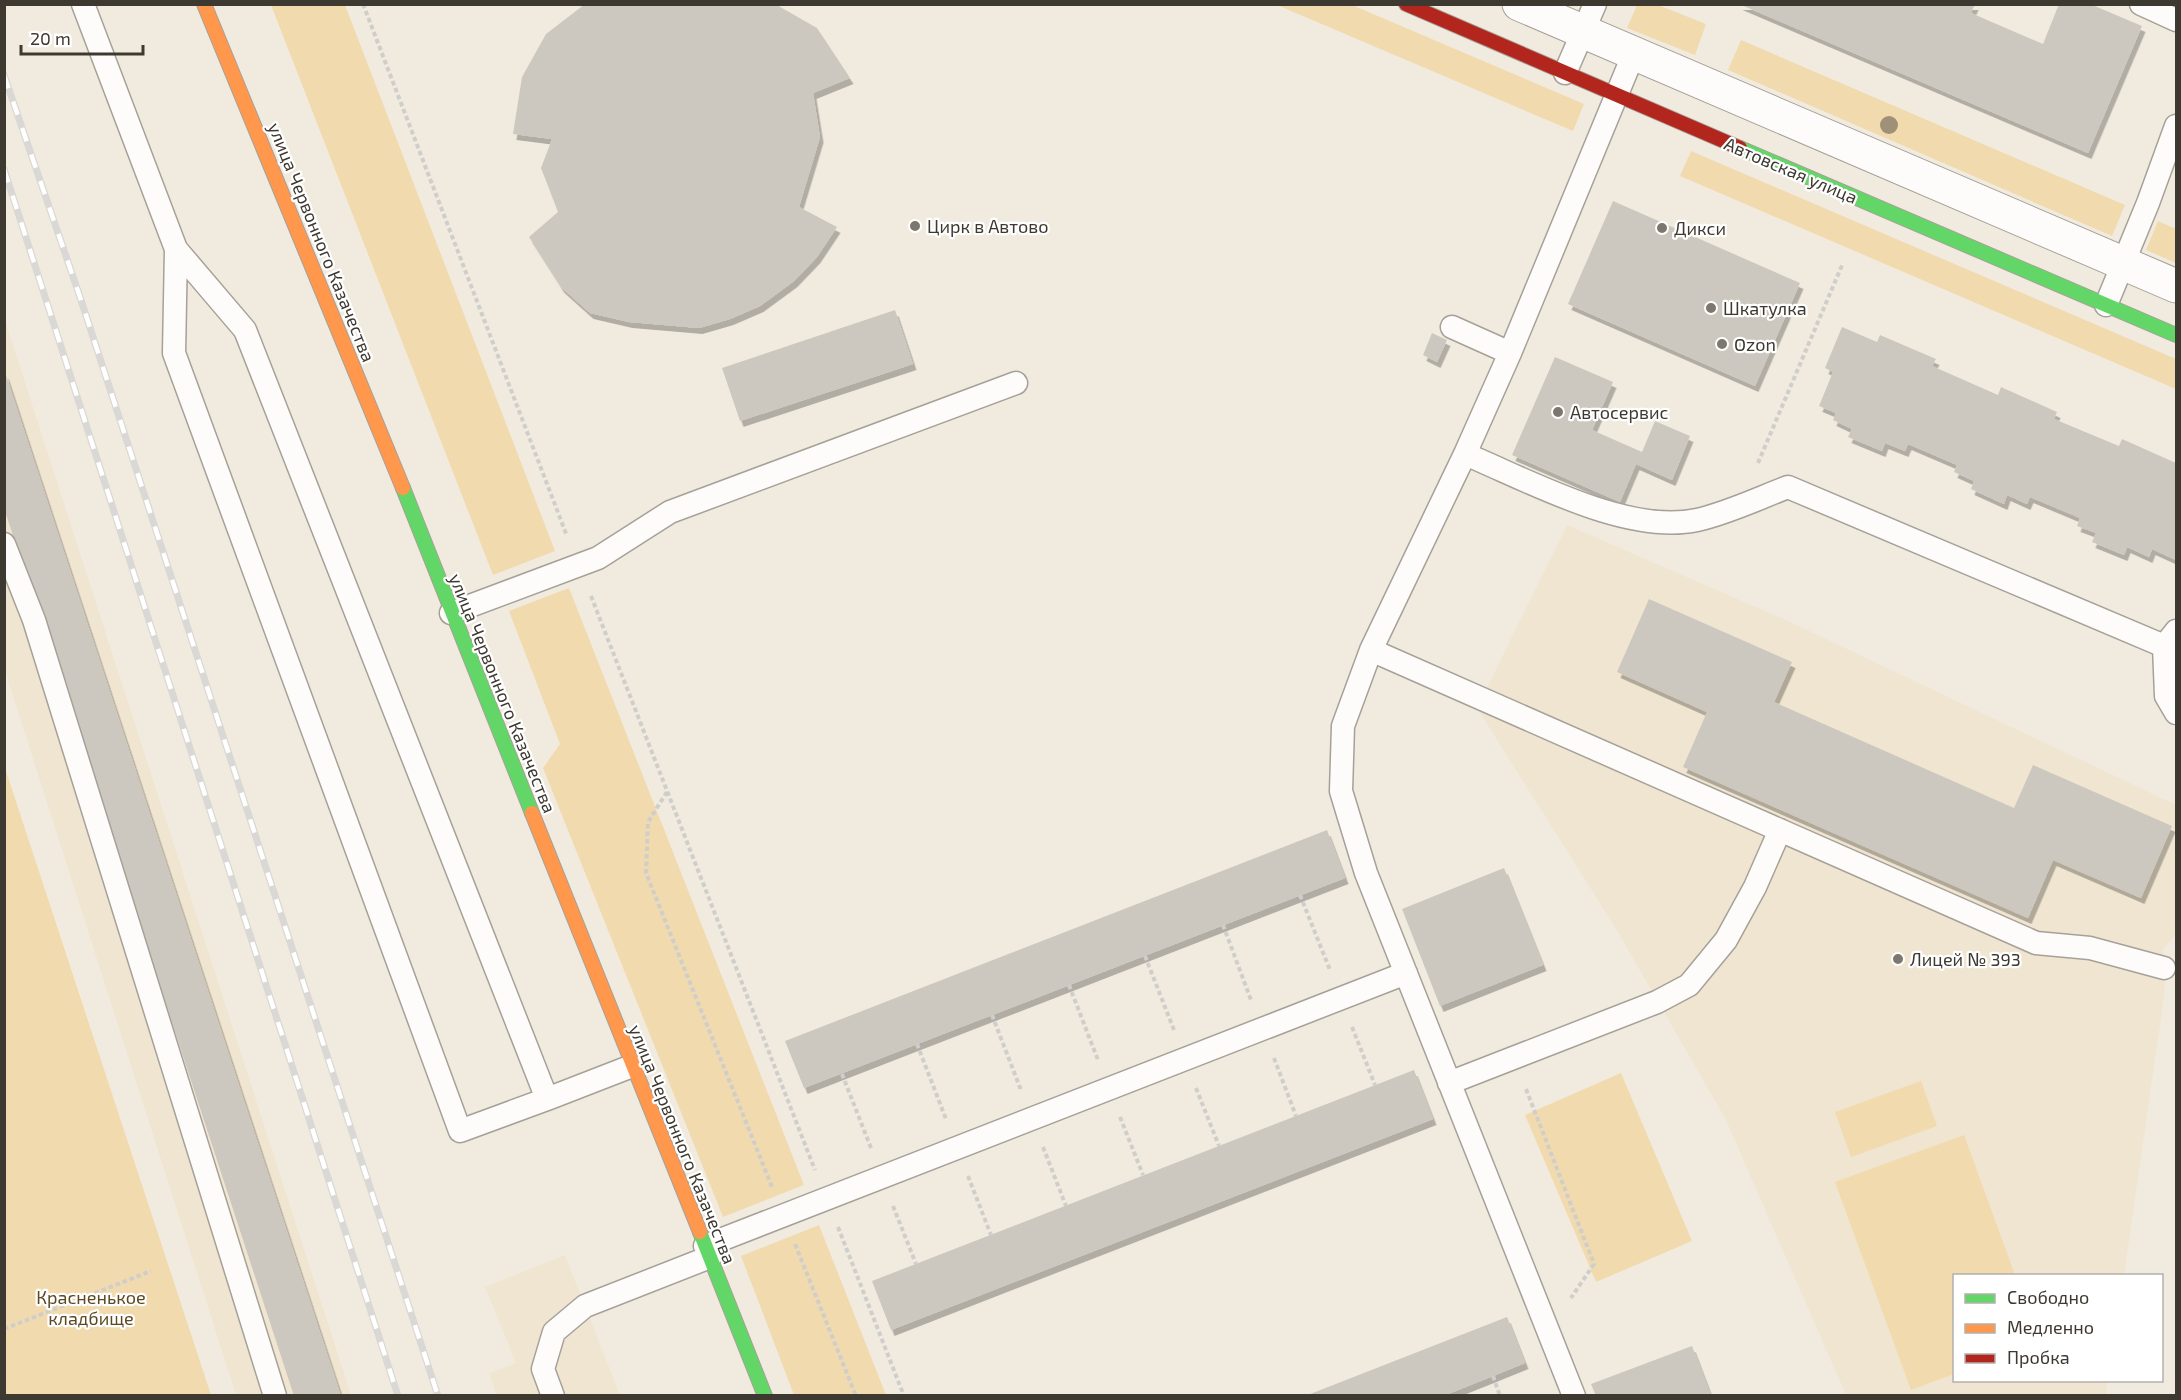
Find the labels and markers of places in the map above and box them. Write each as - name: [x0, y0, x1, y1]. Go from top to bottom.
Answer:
- place label: Цирк в Автово: [927, 215, 1048, 237]
- place label: Дикси: [1674, 217, 1726, 239]
- marker: Цирк в Автово: [908, 219, 922, 233]
- marker: Дикси: [1655, 221, 1669, 235]
- place label: Шкатулка: [1723, 297, 1807, 319]
- marker: Шкатулка: [1704, 301, 1718, 315]
- place label: Ozon: [1734, 333, 1776, 355]
- marker: Ozon: [1715, 337, 1729, 351]
- place label: Автосервис: [1570, 401, 1669, 423]
- marker: Автосервис: [1551, 405, 1565, 419]
- place label: Лицей № 393: [1910, 948, 2021, 970]
- marker: Лицей № 393: [1891, 952, 1905, 966]

